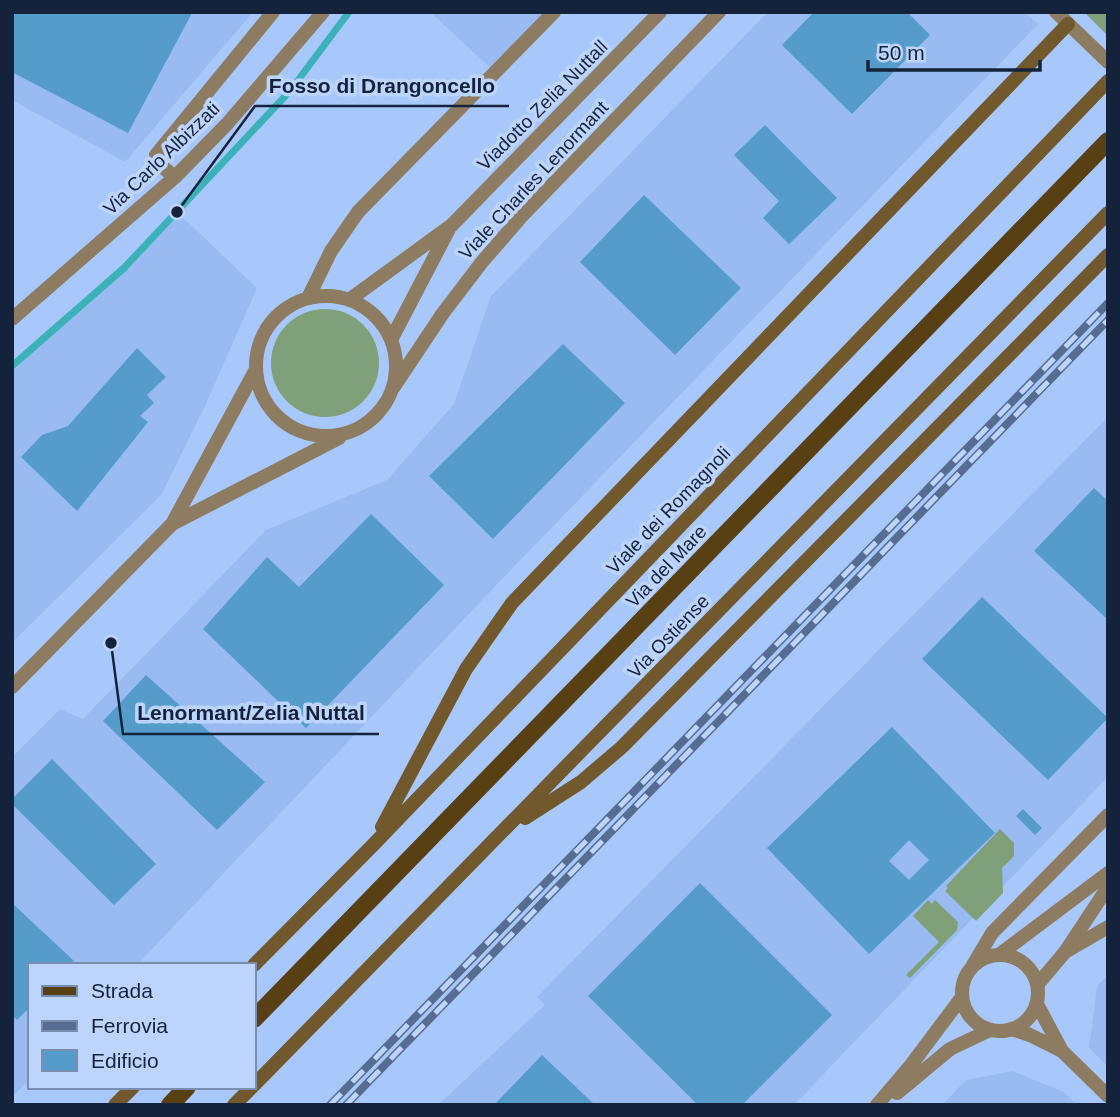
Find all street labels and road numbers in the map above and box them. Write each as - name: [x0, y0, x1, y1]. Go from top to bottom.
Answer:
- street label: Viadotto Zelia Nuttall: [473, 36, 612, 175]
- street label: Viale Charles Lenormant: [454, 96, 613, 264]
- street label: Via Carlo Albizzati: [99, 98, 224, 219]
- street label: Viale dei Romagnoli: [602, 442, 734, 578]
- street label: Via del Mare: [622, 521, 711, 612]
- street label: Via Ostiense: [624, 590, 713, 682]

